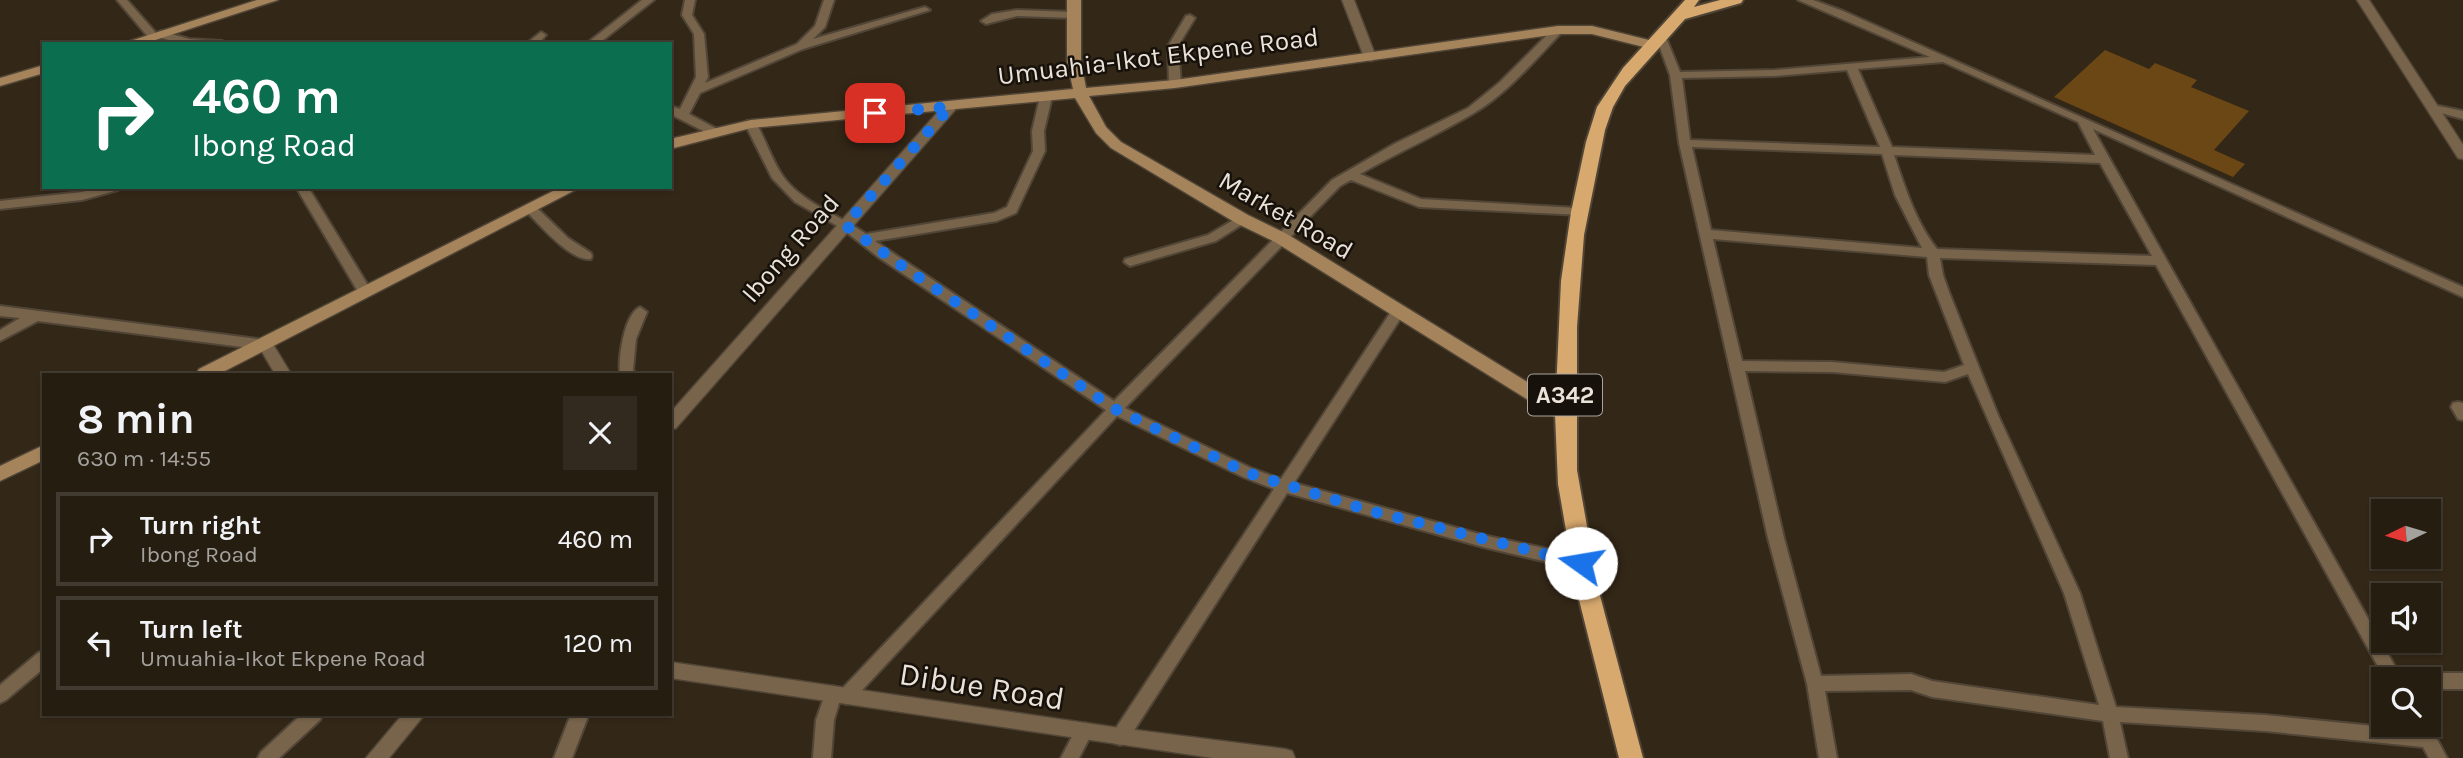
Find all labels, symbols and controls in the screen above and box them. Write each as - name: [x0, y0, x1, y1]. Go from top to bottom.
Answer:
- street label: Umuahia-Ikot Ekpene Road: [996, 21, 1320, 92]
- text: 460 m: [192, 68, 341, 125]
- icon: right: [77, 70, 168, 161]
- pin: [845, 83, 905, 143]
- icon: arrive: [856, 94, 894, 132]
- text: Ibong Road: [192, 127, 356, 164]
- street label: Market Road: [1213, 165, 1358, 266]
- street label: Ibong Road: [735, 188, 846, 309]
- road number: A342: [1528, 374, 1602, 416]
- text: 8 min: [77, 394, 195, 444]
- button: close: [563, 396, 637, 470]
- text: 630 m · 14:55: [77, 445, 211, 472]
- north arrow: [2371, 499, 2441, 569]
- map controls: [2371, 499, 2441, 737]
- text: Turn right: [140, 510, 261, 541]
- icon: right: [81, 520, 119, 558]
- text: 460 m: [558, 524, 633, 555]
- position arrow: [1544, 526, 1618, 600]
- text: Ibong Road: [140, 541, 258, 568]
- button: sound: [2371, 583, 2441, 653]
- text: Turn left: [140, 614, 242, 645]
- icon: left: [81, 624, 119, 662]
- text: 120 m: [563, 628, 633, 659]
- text: Umuahia-Ikot Ekpene Road: [140, 645, 426, 672]
- street label: Dibue Road: [897, 655, 1067, 718]
- button: search: [2371, 667, 2441, 737]

